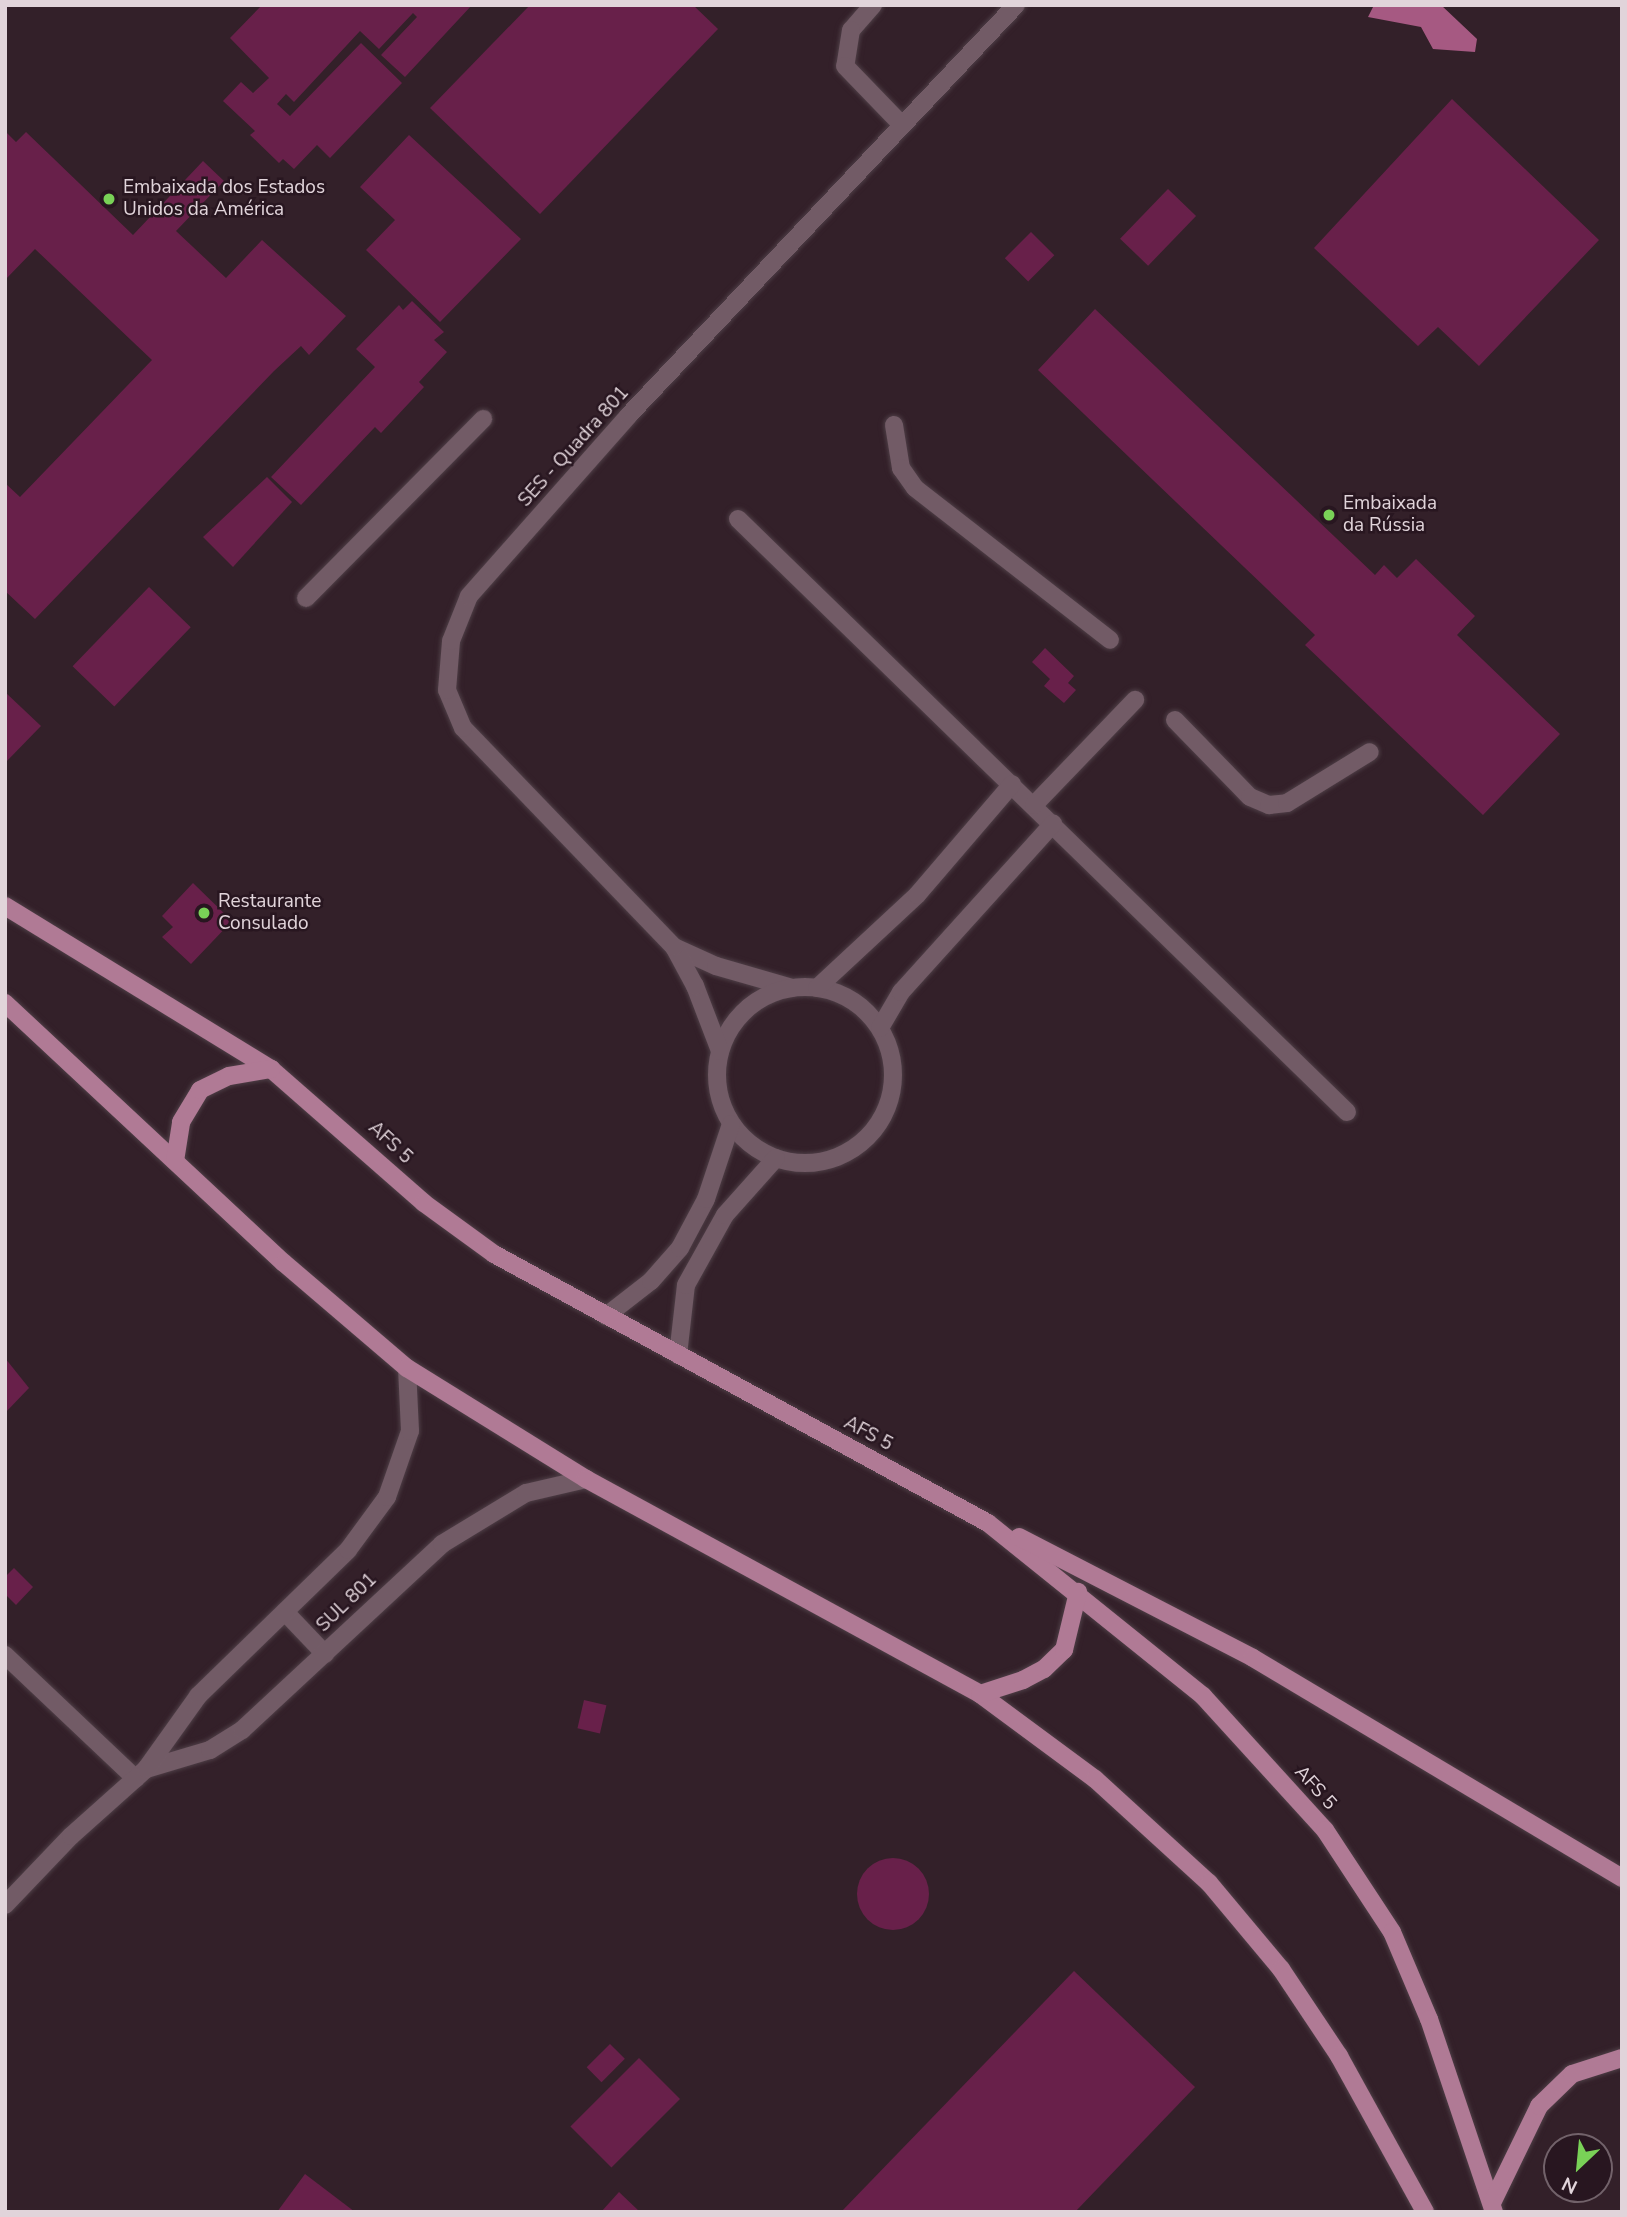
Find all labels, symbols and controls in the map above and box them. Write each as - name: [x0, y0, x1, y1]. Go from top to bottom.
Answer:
- place label: Embaixada dos Estados Unidos da América: [123, 177, 325, 221]
- marker: Embaixada dos Estados Unidos da América: [101, 191, 117, 207]
- street label: SES - Quadra 801: [514, 382, 634, 512]
- place label: Embaixada da Rússia: [1343, 493, 1437, 537]
- marker: Embaixada da Rússia: [1321, 507, 1337, 523]
- place label: Restaurante Consulado: [218, 891, 321, 935]
- marker: Restaurante Consulado: [196, 905, 212, 921]
- street label: AFS 5: [363, 1117, 417, 1169]
- street label: AFS 5: [840, 1412, 896, 1456]
- street label: SUL 801: [312, 1569, 382, 1637]
- street label: AFS 5: [1289, 1761, 1341, 1815]
- north arrow: [1543, 2133, 1613, 2203]
- text: N: [1558, 2170, 1582, 2200]

